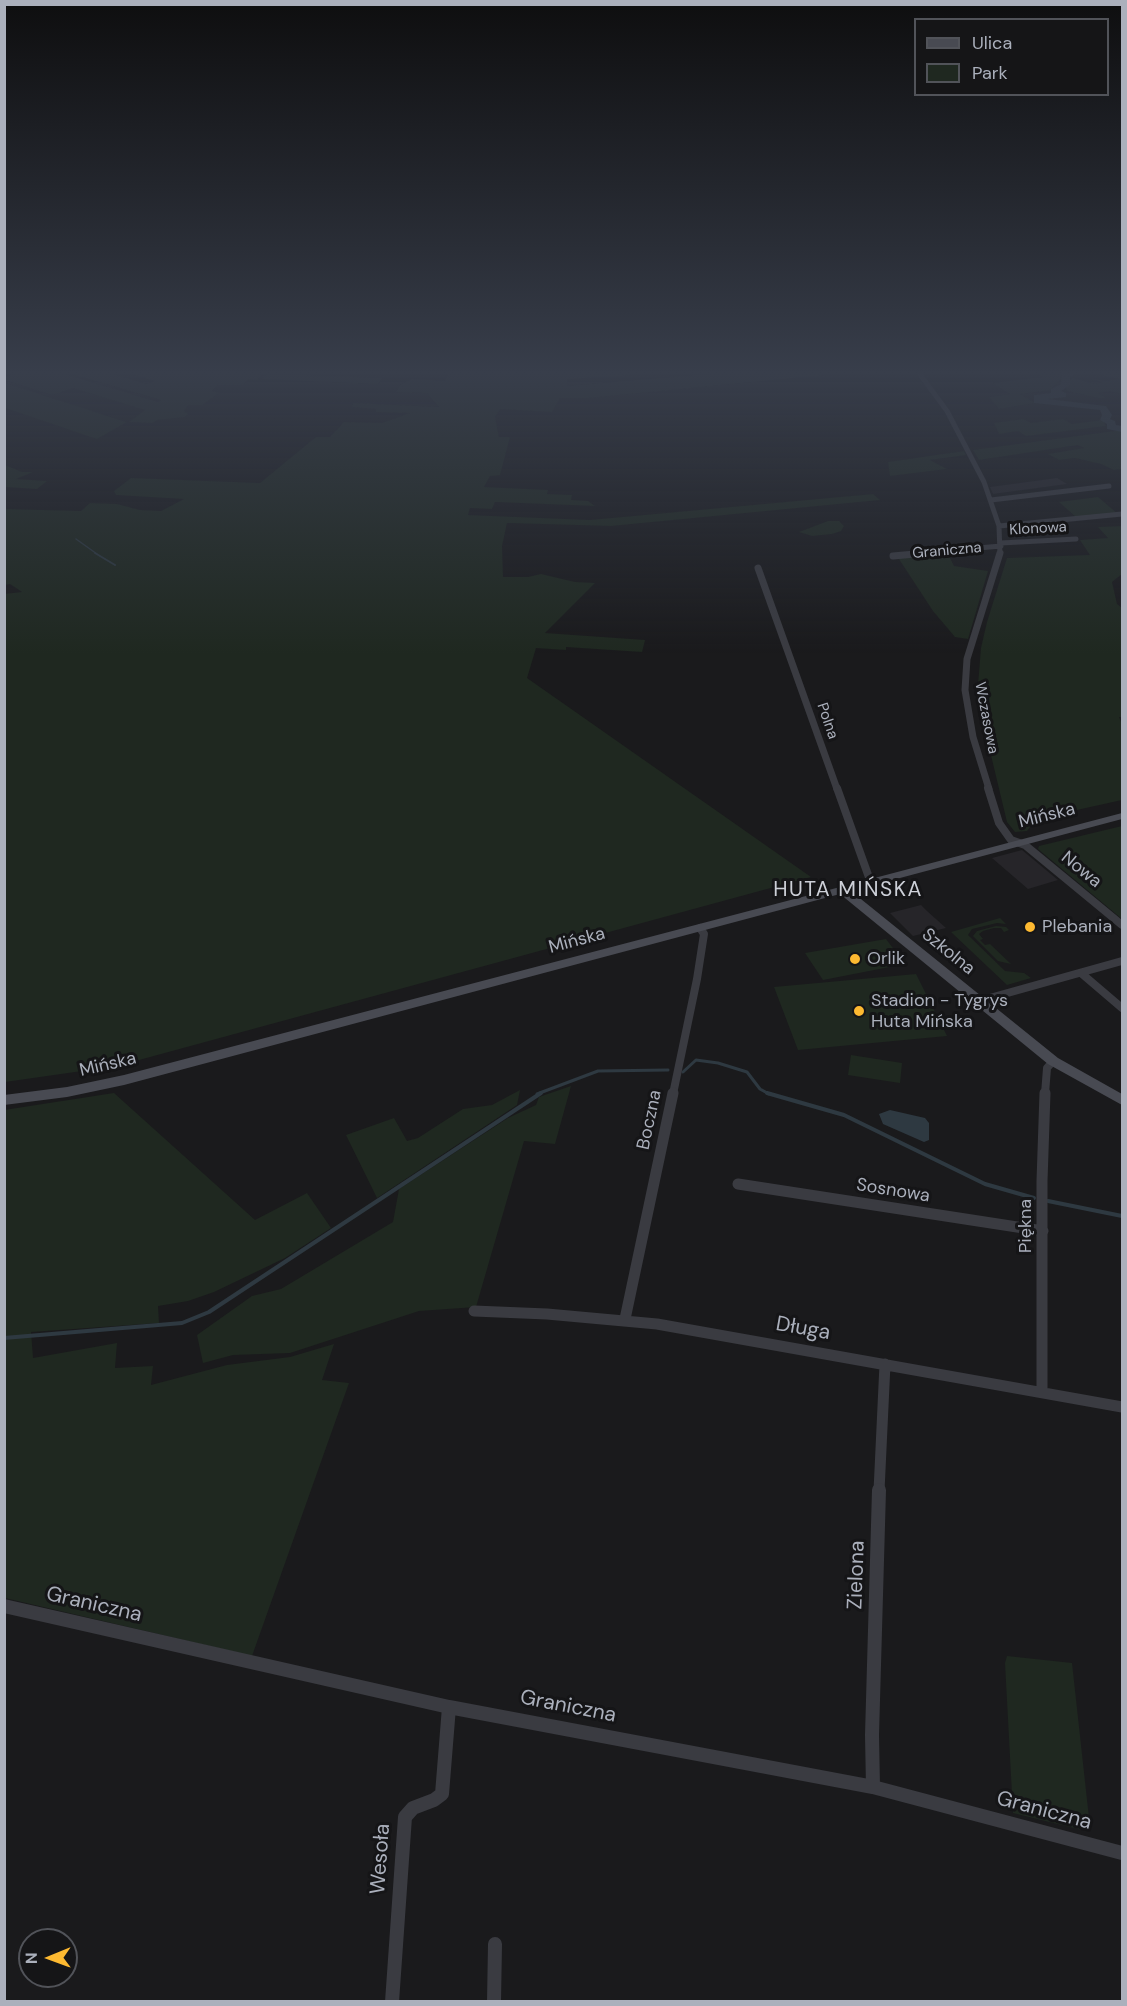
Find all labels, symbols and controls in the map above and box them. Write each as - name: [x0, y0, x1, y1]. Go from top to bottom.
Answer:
- legend: [914, 18, 1109, 96]
- text: Ulica: [972, 31, 1012, 55]
- text: Park: [972, 61, 1008, 85]
- street label: Klonowa: [1009, 519, 1067, 539]
- street label: Graniczna: [912, 539, 982, 563]
- street label: Wczasowa: [970, 681, 1002, 755]
- street label: Polna: [812, 700, 842, 742]
- street label: Mińska: [1016, 799, 1078, 833]
- street label: Nowa: [1056, 847, 1106, 893]
- district label: HUTA MIŃSKA: [773, 877, 923, 903]
- place label: Plebania: [1042, 916, 1112, 938]
- marker: Plebania: [1023, 920, 1037, 934]
- street label: Mińska: [546, 923, 608, 959]
- street label: Szkolna: [917, 924, 979, 980]
- place label: Orlik: [867, 948, 905, 970]
- marker: Orlik: [848, 952, 862, 966]
- place label: Stadion - Tygrys Huta Mińska: [871, 990, 1008, 1032]
- marker: Stadion - Tygrys Huta Mińska: [852, 1004, 866, 1018]
- street label: Mińska: [77, 1048, 139, 1082]
- street label: Boczna: [633, 1088, 667, 1152]
- street label: Sosnowa: [855, 1175, 931, 1207]
- street label: Piękna: [1015, 1199, 1037, 1253]
- street label: Długa: [774, 1312, 832, 1346]
- street label: Zielona: [843, 1540, 871, 1610]
- street label: Graniczna: [44, 1582, 144, 1628]
- street label: Graniczna: [518, 1685, 618, 1729]
- street label: Graniczna: [994, 1786, 1094, 1836]
- street label: Wesoła: [366, 1823, 396, 1895]
- north arrow: [18, 1928, 78, 1988]
- text: N: [21, 1952, 42, 1964]

